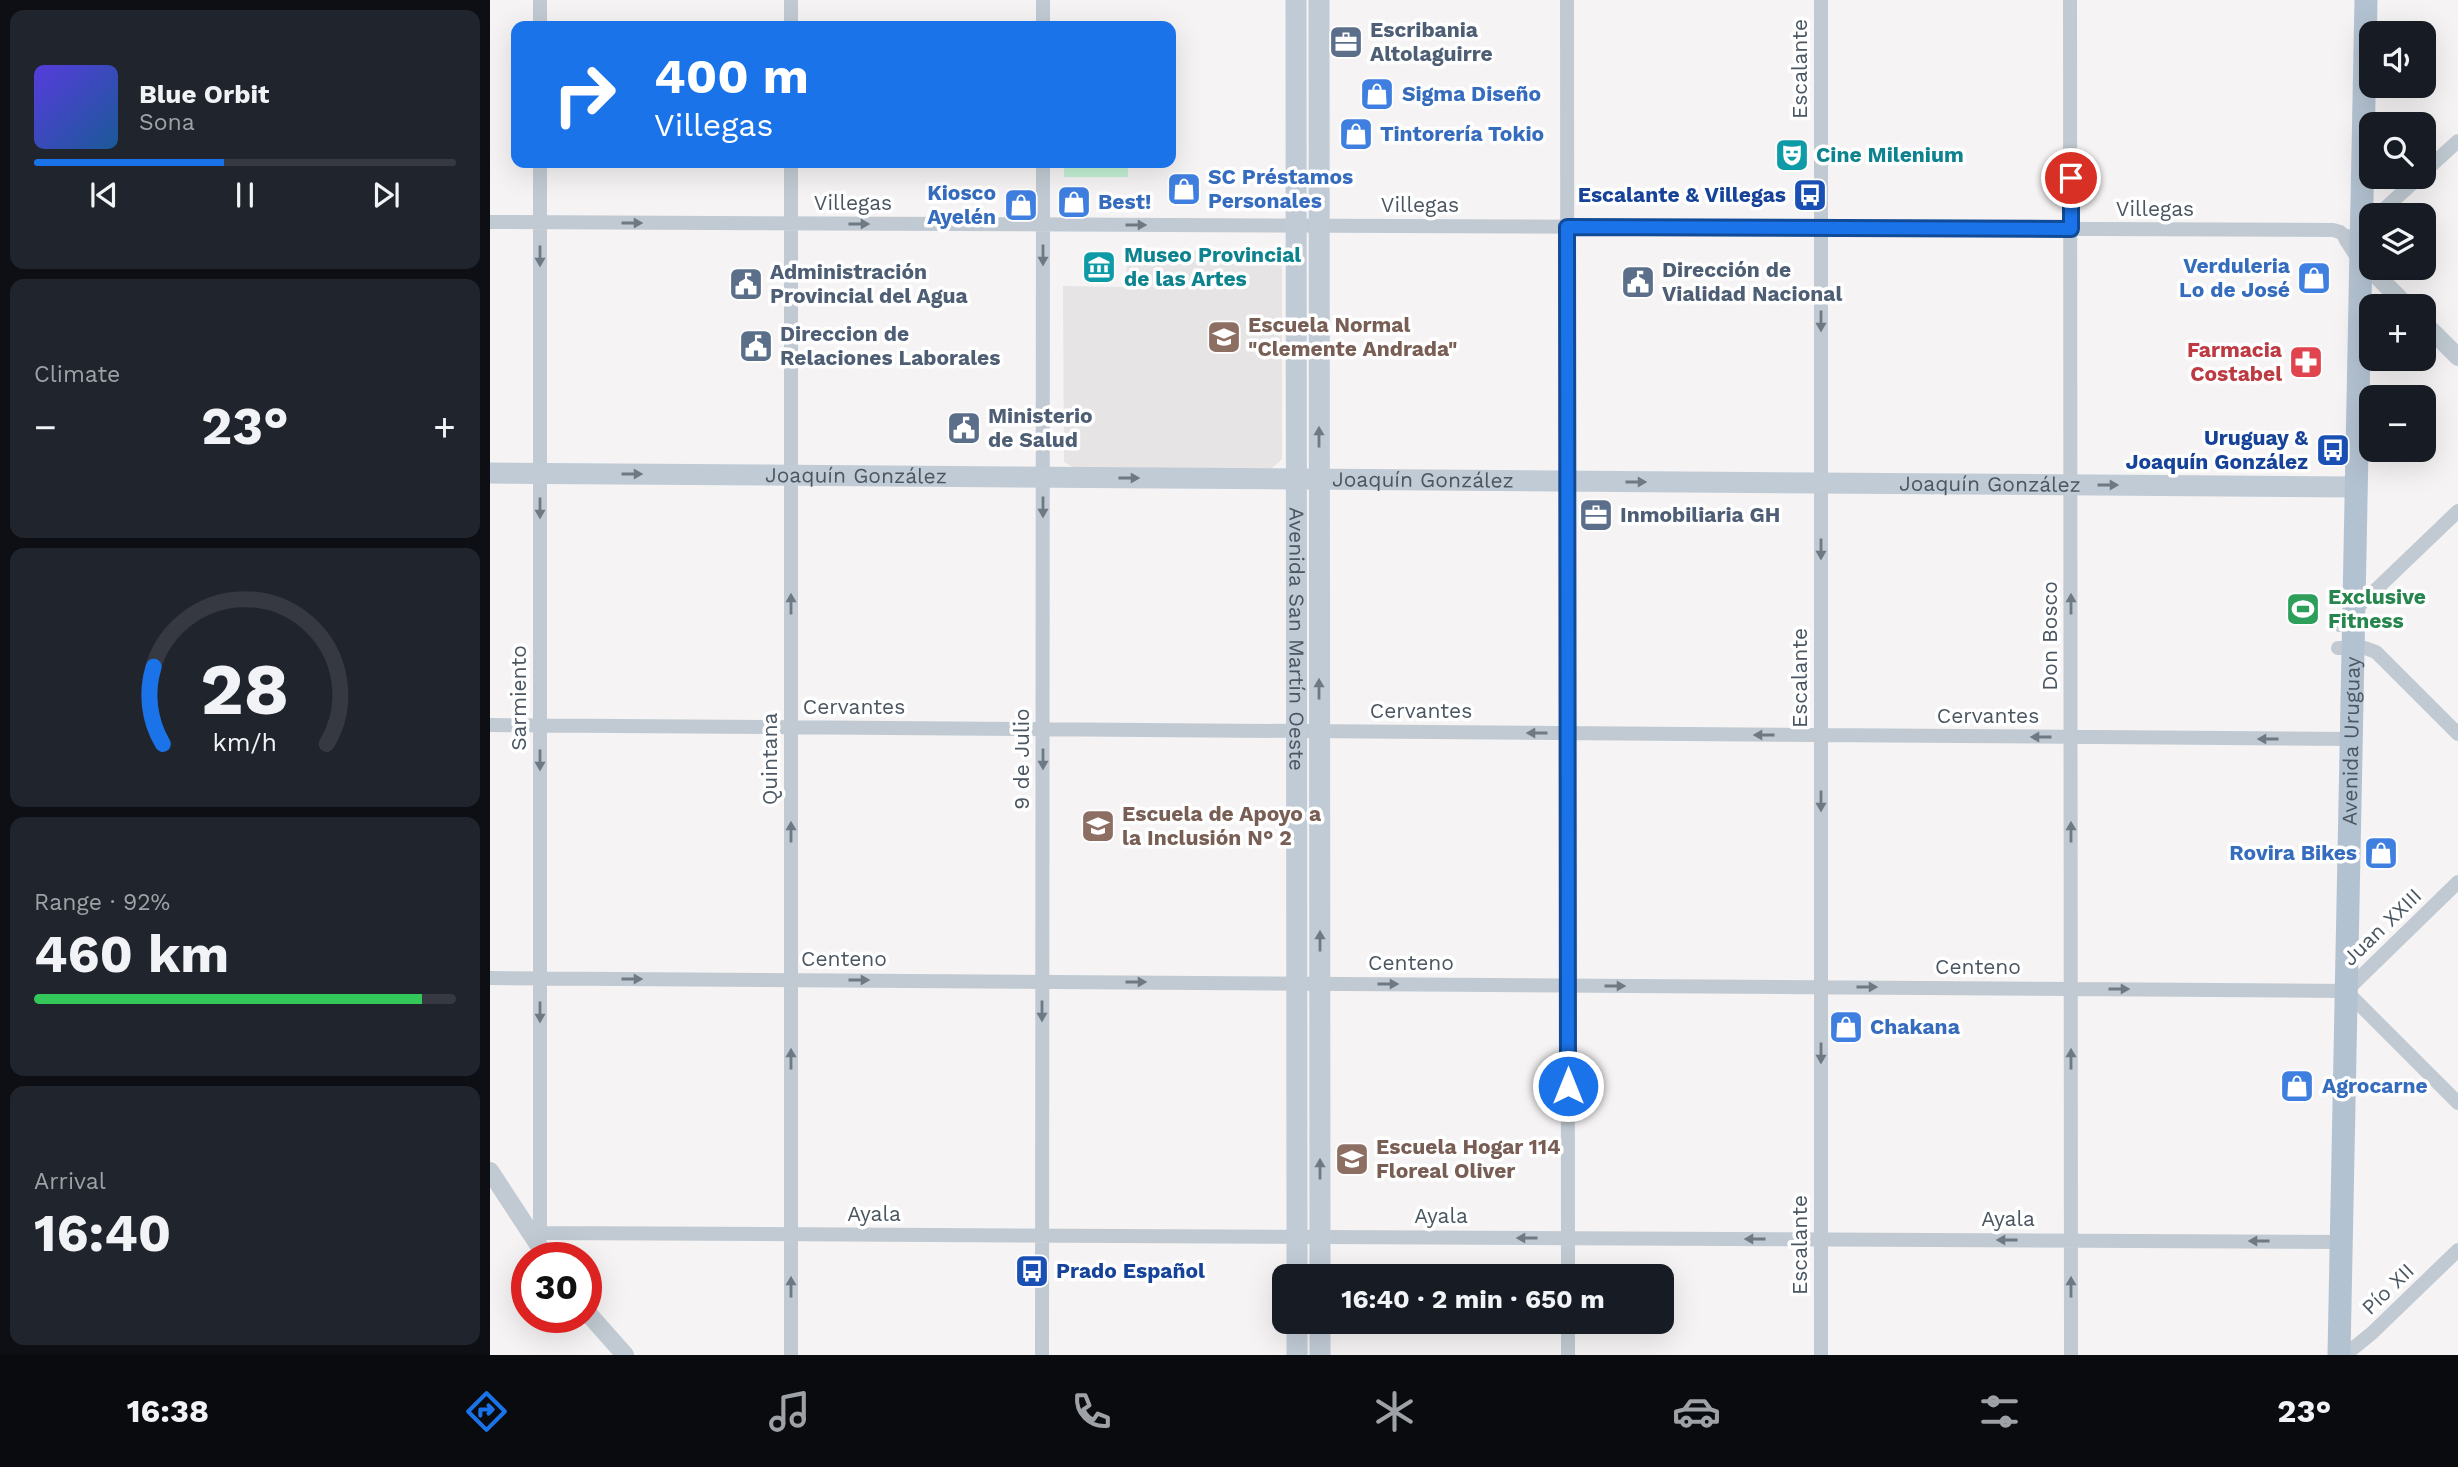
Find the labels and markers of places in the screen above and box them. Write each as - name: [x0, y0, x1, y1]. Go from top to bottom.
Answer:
- place label: Escribania Altolaguirre: [1370, 17, 1493, 66]
- office icon: Escribania Altolaguirre: [1327, 23, 1365, 61]
- shop icon: Sigma Diseño: [1358, 75, 1396, 113]
- place label: Sigma Diseño: [1402, 81, 1541, 106]
- shop icon: Tintorería Tokio: [1337, 115, 1375, 153]
- place label: Tintorería Tokio: [1380, 121, 1544, 146]
- theatre icon: Cine Milenium: [1773, 136, 1811, 174]
- place label: Cine Milenium: [1816, 142, 1964, 167]
- pin: [2041, 148, 2101, 208]
- place label: SC Préstamos Personales: [1208, 164, 1353, 213]
- shop icon: SC Préstamos Personales: [1165, 170, 1203, 208]
- bus stop icon: Escalante & Villegas: [1791, 176, 1829, 214]
- place label: Kiosco Ayelén: [927, 180, 996, 229]
- place label: Escalante & Villegas: [1578, 182, 1786, 207]
- shop icon: Best!: [1055, 183, 1093, 221]
- shop icon: Kiosco Ayelén: [1002, 186, 1040, 224]
- place label: Best!: [1098, 189, 1151, 214]
- place label: Museo Provincial de las Artes: [1124, 242, 1301, 291]
- museum icon: Museo Provincial de las Artes: [1080, 248, 1118, 286]
- place label: Verduleria Lo de José: [2179, 253, 2291, 302]
- place label: Dirección de Vialidad Nacional: [1662, 257, 1842, 306]
- place label: Administración Provincial del Agua: [770, 259, 968, 308]
- shop icon: Verduleria Lo de José: [2295, 259, 2333, 297]
- public building icon: Dirección de Vialidad Nacional: [1619, 263, 1657, 301]
- public building icon: Administración Provincial del Agua: [727, 265, 765, 303]
- place label: Escuela Normal "Clemente Andrada": [1248, 312, 1457, 361]
- school or university icon: Escuela Normal "Clemente Andrada": [1205, 318, 1243, 356]
- place label: Direccion de Relaciones Laborales: [780, 321, 1000, 370]
- public building icon: Direccion de Relaciones Laborales: [737, 327, 775, 365]
- place label: Farmacia Costabel: [2187, 337, 2283, 386]
- pharmacy icon: Farmacia Costabel: [2287, 343, 2325, 381]
- place label: Ministerio de Salud: [988, 403, 1093, 452]
- public building icon: Ministerio de Salud: [945, 409, 983, 447]
- place label: Uruguay & Joaquín González: [2126, 425, 2308, 474]
- bus stop icon: Uruguay & Joaquín González: [2314, 431, 2352, 469]
- office icon: Inmobiliaria GH: [1577, 496, 1615, 534]
- place label: Inmobiliaria GH: [1620, 502, 1780, 527]
- place label: Exclusive Fitness: [2328, 584, 2426, 633]
- sports icon: Exclusive Fitness: [2284, 590, 2322, 628]
- place label: Escuela de Apoyo a la Inclusión N° 2: [1122, 801, 1322, 850]
- school or university icon: Escuela de Apoyo a la Inclusión N° 2: [1079, 807, 1117, 845]
- shop icon: Rovira Bikes: [2362, 834, 2400, 872]
- place label: Rovira Bikes: [2229, 840, 2357, 865]
- shop icon: Chakana: [1827, 1008, 1865, 1046]
- place label: Chakana: [1870, 1014, 1961, 1039]
- shop icon: Agrocarne: [2278, 1067, 2316, 1105]
- place label: Agrocarne: [2322, 1073, 2428, 1098]
- place label: Escuela Hogar 114 Floreal Oliver: [1376, 1134, 1561, 1183]
- school or university icon: Escuela Hogar 114 Floreal Oliver: [1333, 1140, 1371, 1178]
- bus stop icon: Prado Español: [1013, 1252, 1051, 1290]
- place label: Prado Español: [1056, 1258, 1205, 1283]

